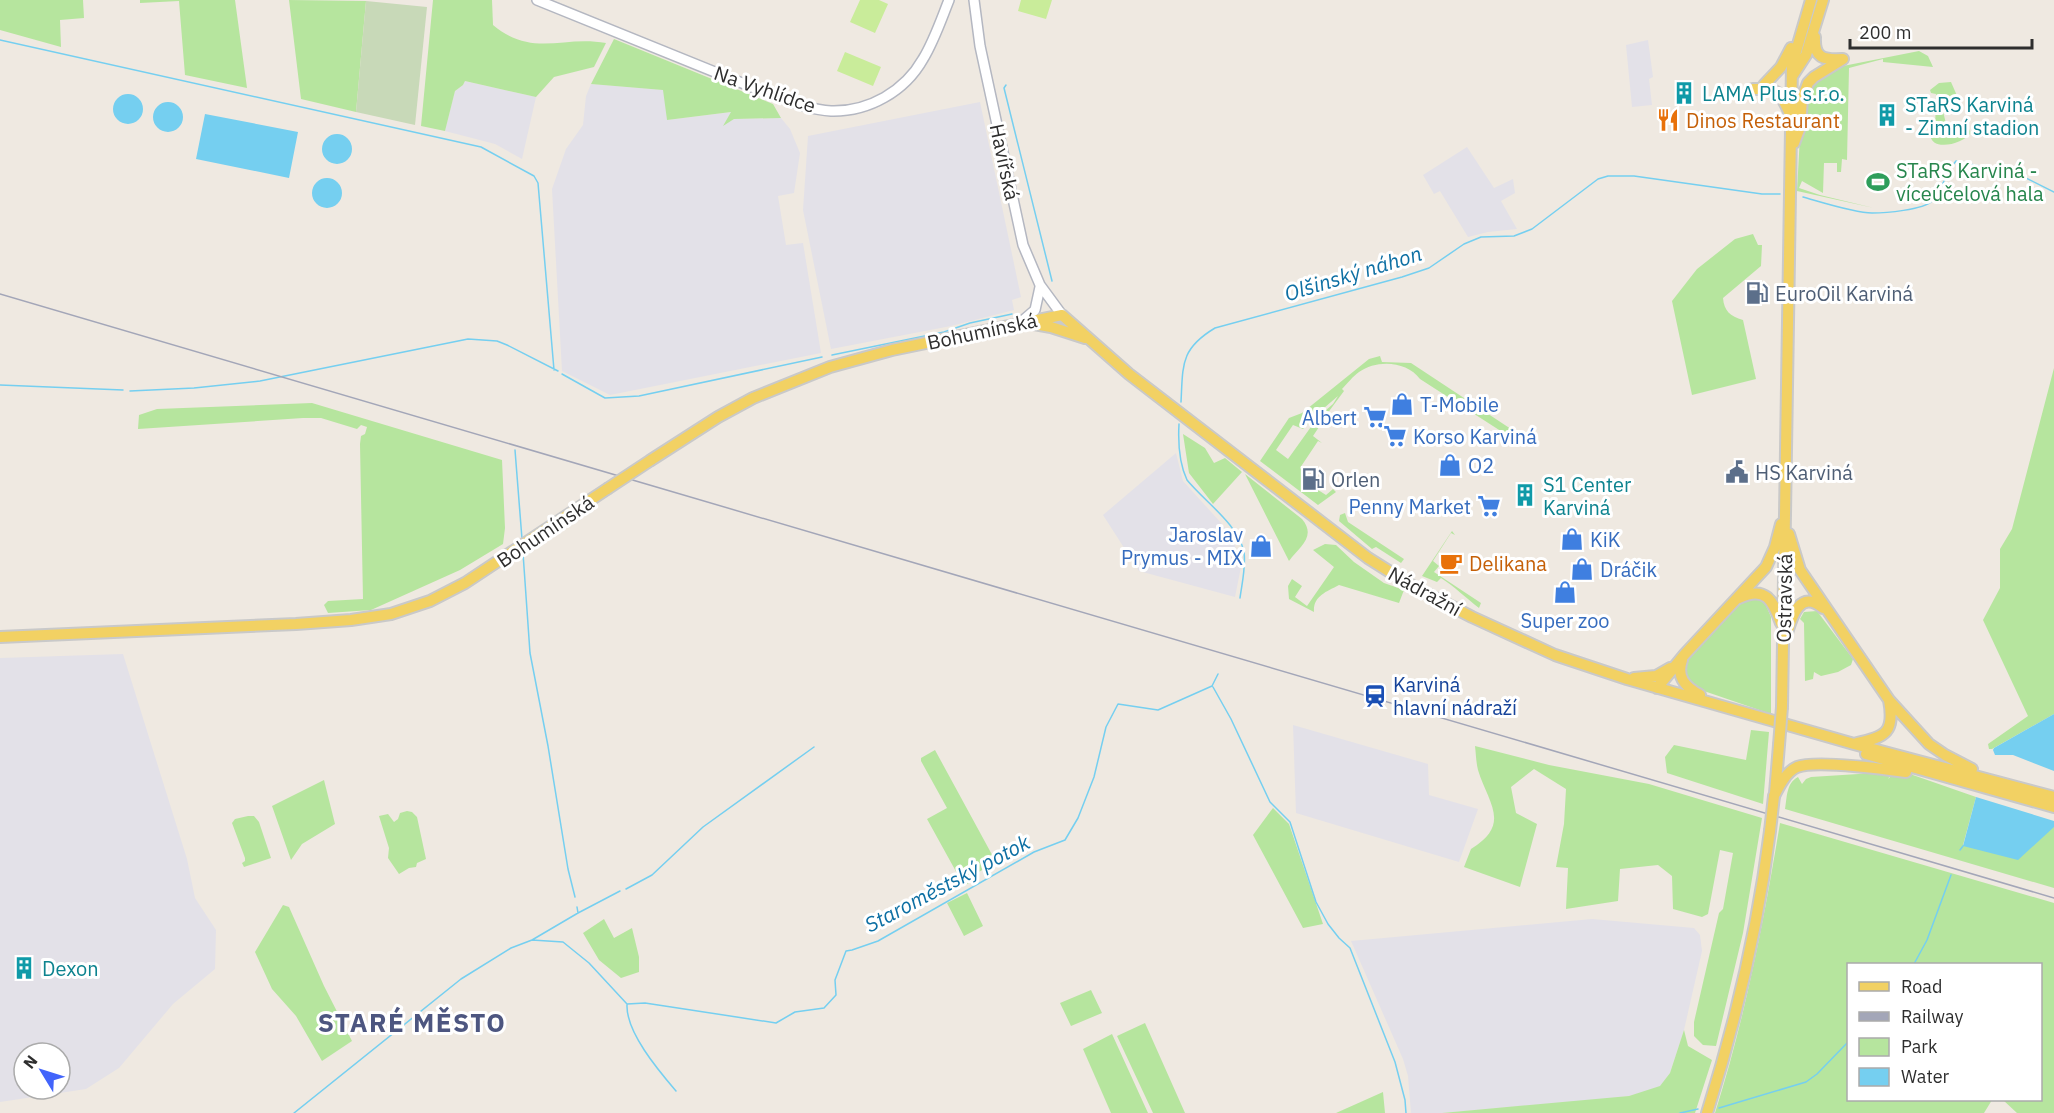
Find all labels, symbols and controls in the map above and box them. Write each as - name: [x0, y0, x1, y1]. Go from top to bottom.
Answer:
- scale bar: [1850, 12, 2032, 50]
- text: 200 m: [1859, 21, 1911, 44]
- street label: Na Vyhlídce: [711, 59, 819, 119]
- building icon: LAMA Plus s.r.o.: [1671, 80, 1697, 106]
- place label: LAMA Plus s.r.o.: [1702, 80, 1845, 107]
- place label: STaRS Karviná - Zimní stadion: [1905, 91, 2039, 141]
- building icon: STaRS Karviná - Zimní stadion: [1874, 102, 1900, 128]
- restaurant icon: Dinos Restaurant: [1655, 107, 1681, 133]
- place label: Dinos Restaurant: [1686, 107, 1840, 134]
- street label: Havířská: [984, 121, 1026, 203]
- place label: STaRS Karviná - víceúčelová hala: [1896, 157, 2044, 207]
- sports icon: STaRS Karviná - víceúčelová hala: [1865, 169, 1891, 195]
- water label: Olšinský náhon: [1281, 239, 1425, 307]
- fuel station icon: EuroOil Karviná: [1744, 280, 1770, 306]
- place label: EuroOil Karviná: [1775, 280, 1914, 307]
- street label: Bohumínská: [925, 306, 1040, 356]
- shop icon: T-Mobile: [1389, 391, 1415, 417]
- place label: T-Mobile: [1420, 391, 1499, 418]
- place label: Albert: [1302, 404, 1357, 431]
- supermarket icon: Albert: [1362, 404, 1388, 430]
- supermarket icon: Korso Karviná: [1382, 423, 1408, 449]
- place label: Korso Karviná: [1413, 423, 1537, 450]
- shop icon: O2: [1437, 452, 1463, 478]
- place label: O2: [1468, 452, 1494, 479]
- public building icon: HS Karviná: [1724, 459, 1750, 485]
- place label: HS Karviná: [1755, 459, 1853, 486]
- fuel station icon: Orlen: [1300, 466, 1326, 492]
- place label: Orlen: [1331, 466, 1380, 493]
- place label: S1 Center Karviná: [1543, 471, 1631, 521]
- building icon: S1 Center Karviná: [1512, 482, 1538, 508]
- street label: Bohumínská: [491, 488, 599, 573]
- place label: Penny Market: [1349, 493, 1471, 520]
- supermarket icon: Penny Market: [1476, 493, 1502, 519]
- place label: Jaroslav Prymus - MIX: [1121, 521, 1243, 571]
- shop icon: KiK: [1559, 526, 1585, 552]
- place label: KiK: [1590, 526, 1621, 553]
- shop icon: Jaroslav Prymus - MIX: [1248, 533, 1274, 559]
- cafe icon: Delikana: [1438, 550, 1464, 576]
- place label: Delikana: [1469, 550, 1547, 577]
- street label: Ostravská: [1770, 553, 1798, 643]
- shop icon: Dráčik: [1569, 556, 1595, 582]
- place label: Dráčik: [1600, 556, 1657, 583]
- street label: Nádražní: [1383, 560, 1467, 622]
- shop icon: Super zoo: [1552, 579, 1578, 605]
- place label: Super zoo: [1520, 607, 1610, 634]
- place label: Karviná hlavní nádraží: [1393, 671, 1517, 721]
- station icon: Karviná hlavní nádraží: [1362, 683, 1388, 709]
- water label: Staroměstský potok: [860, 827, 1035, 938]
- building icon: Dexon: [11, 955, 37, 981]
- place label: Dexon: [42, 955, 99, 982]
- legend: [1847, 963, 2042, 1101]
- text: Road: [1901, 975, 1942, 998]
- district label: STARÉ MĚSTO: [318, 1005, 506, 1039]
- text: Railway: [1901, 1005, 1963, 1028]
- text: Park: [1901, 1035, 1938, 1058]
- north arrow: [12, 1041, 72, 1101]
- text: N: [19, 1051, 42, 1072]
- text: Water: [1901, 1065, 1950, 1088]

